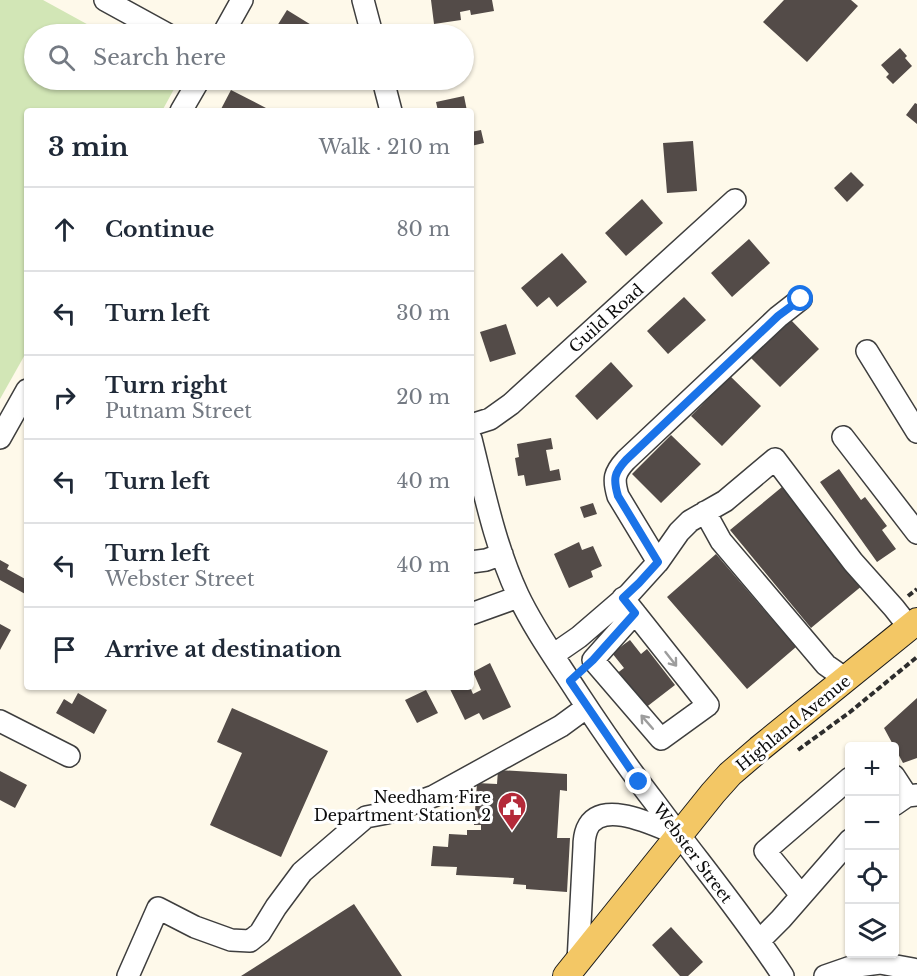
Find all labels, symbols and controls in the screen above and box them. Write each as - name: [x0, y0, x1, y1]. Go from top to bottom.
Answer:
- search box: [24, 24, 474, 90]
- icon: search: [45, 41, 78, 74]
- text: Search here: [93, 44, 226, 71]
- text: 3 min: [48, 131, 129, 163]
- text: Walk · 210 m: [319, 135, 450, 159]
- icon: ahead: [48, 213, 81, 246]
- text: Continue: [105, 216, 214, 243]
- text: 80 m: [396, 217, 450, 241]
- street label: Guild Road: [565, 279, 647, 357]
- route start: [787, 285, 813, 311]
- icon: left: [48, 297, 81, 330]
- text: Turn left: [105, 300, 210, 327]
- text: 30 m: [396, 301, 450, 325]
- text: Turn right: [105, 372, 227, 399]
- icon: right: [48, 381, 81, 414]
- text: 20 m: [396, 385, 450, 409]
- text: Putnam Street: [105, 399, 252, 423]
- icon: left: [48, 465, 81, 498]
- text: Turn left: [105, 468, 210, 495]
- text: 40 m: [397, 469, 450, 493]
- text: Turn left: [105, 540, 210, 567]
- icon: left: [48, 549, 81, 582]
- text: 40 m: [397, 553, 450, 577]
- text: Webster Street: [105, 567, 255, 591]
- icon: arrive: [48, 633, 81, 666]
- text: Arrive at destination: [105, 636, 342, 663]
- one-way arrow: [665, 650, 678, 666]
- street label: Highland Avenue: [732, 671, 854, 775]
- one-way arrow: [640, 715, 654, 730]
- map controls: [845, 742, 899, 958]
- button: +: [845, 742, 899, 796]
- route end: [625, 768, 651, 794]
- place label: Needham Fire Department Station 2: [314, 787, 491, 825]
- public building icon: Needham Fire Department Station 2: [496, 790, 528, 832]
- button: −: [845, 796, 899, 850]
- street label: Webster Street: [648, 798, 737, 907]
- button: locate: [845, 850, 899, 904]
- button: layers: [845, 904, 899, 958]

